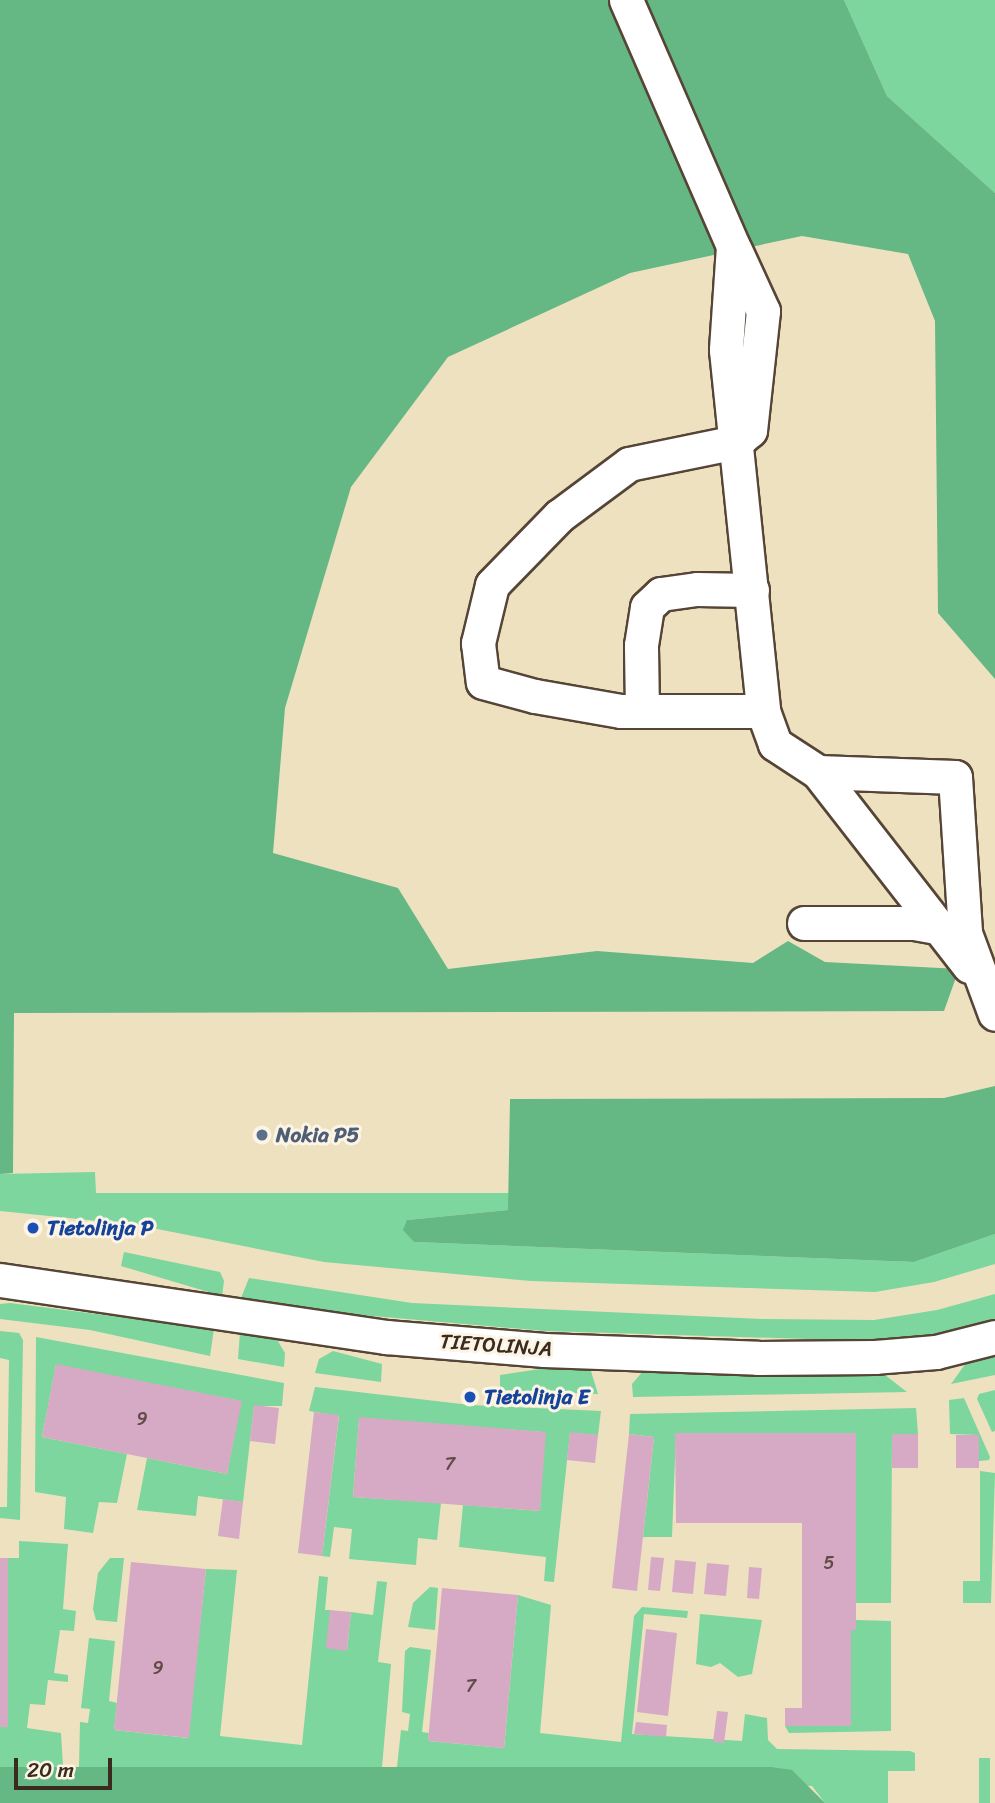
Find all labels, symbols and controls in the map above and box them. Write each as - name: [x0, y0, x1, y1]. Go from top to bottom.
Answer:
- place label: Nokia P5: [276, 1122, 360, 1148]
- marker: Nokia P5: [254, 1127, 270, 1143]
- place label: Tietolinja P: [47, 1215, 154, 1241]
- marker: Tietolinja P: [25, 1220, 41, 1236]
- street label: TIETOLINJA: [439, 1329, 553, 1361]
- place label: Tietolinja E: [484, 1384, 590, 1410]
- marker: Tietolinja E: [462, 1389, 478, 1405]
- house number: 9: [136, 1408, 148, 1430]
- house number: 7: [445, 1453, 455, 1475]
- house number: 5: [824, 1552, 834, 1574]
- house number: 9: [152, 1657, 164, 1679]
- house number: 7: [466, 1675, 476, 1697]
- scale bar: [18, 1744, 116, 1788]
- text: 20 m: [27, 1751, 74, 1789]

